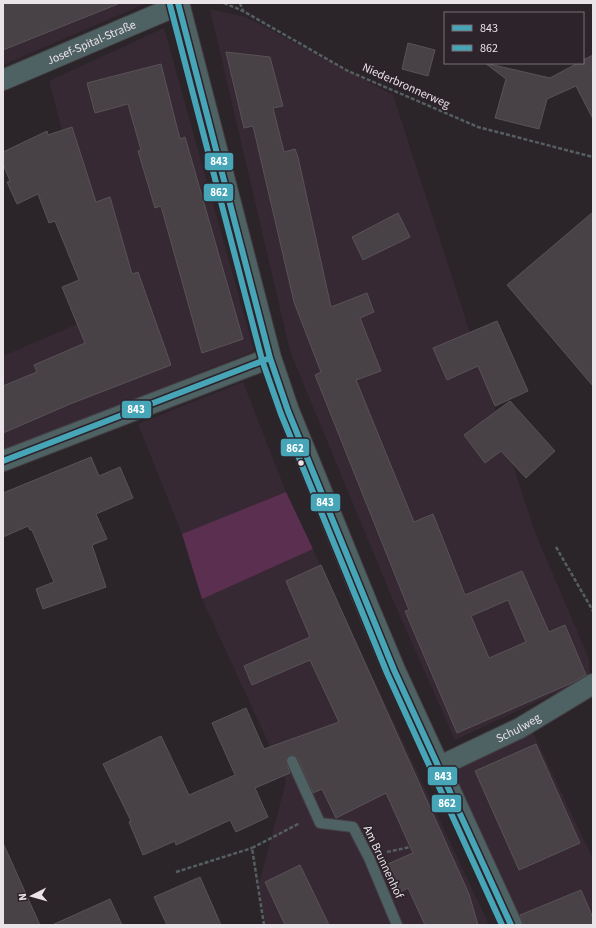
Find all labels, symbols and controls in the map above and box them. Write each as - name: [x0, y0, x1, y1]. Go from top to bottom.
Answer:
- legend: [444, 12, 584, 64]
- street label: Josef-Spital-Straße: [44, 16, 139, 69]
- text: 843: [480, 20, 498, 37]
- text: 862: [480, 40, 498, 57]
- street label: Niederbronnerweg: [359, 59, 453, 113]
- line badge: 843: [204, 152, 234, 171]
- text: 843: [210, 154, 228, 169]
- line badge: 862: [203, 183, 234, 202]
- text: 862: [210, 185, 228, 200]
- line badge: 843: [121, 400, 152, 419]
- text: 843: [127, 402, 145, 417]
- line badge: 862: [280, 438, 310, 457]
- text: 862: [286, 441, 304, 456]
- unlabelled marker: [296, 458, 306, 468]
- line badge: 843: [310, 493, 341, 512]
- text: 843: [316, 495, 334, 510]
- street label: Schulweg: [493, 709, 544, 747]
- line badge: 843: [427, 766, 458, 786]
- text: 843: [434, 769, 452, 784]
- line badge: 862: [431, 794, 462, 813]
- text: 862: [438, 796, 456, 811]
- street label: Am Brunnenhof: [359, 823, 408, 902]
- north arrow: [12, 876, 52, 916]
- text: N: [15, 893, 30, 901]

